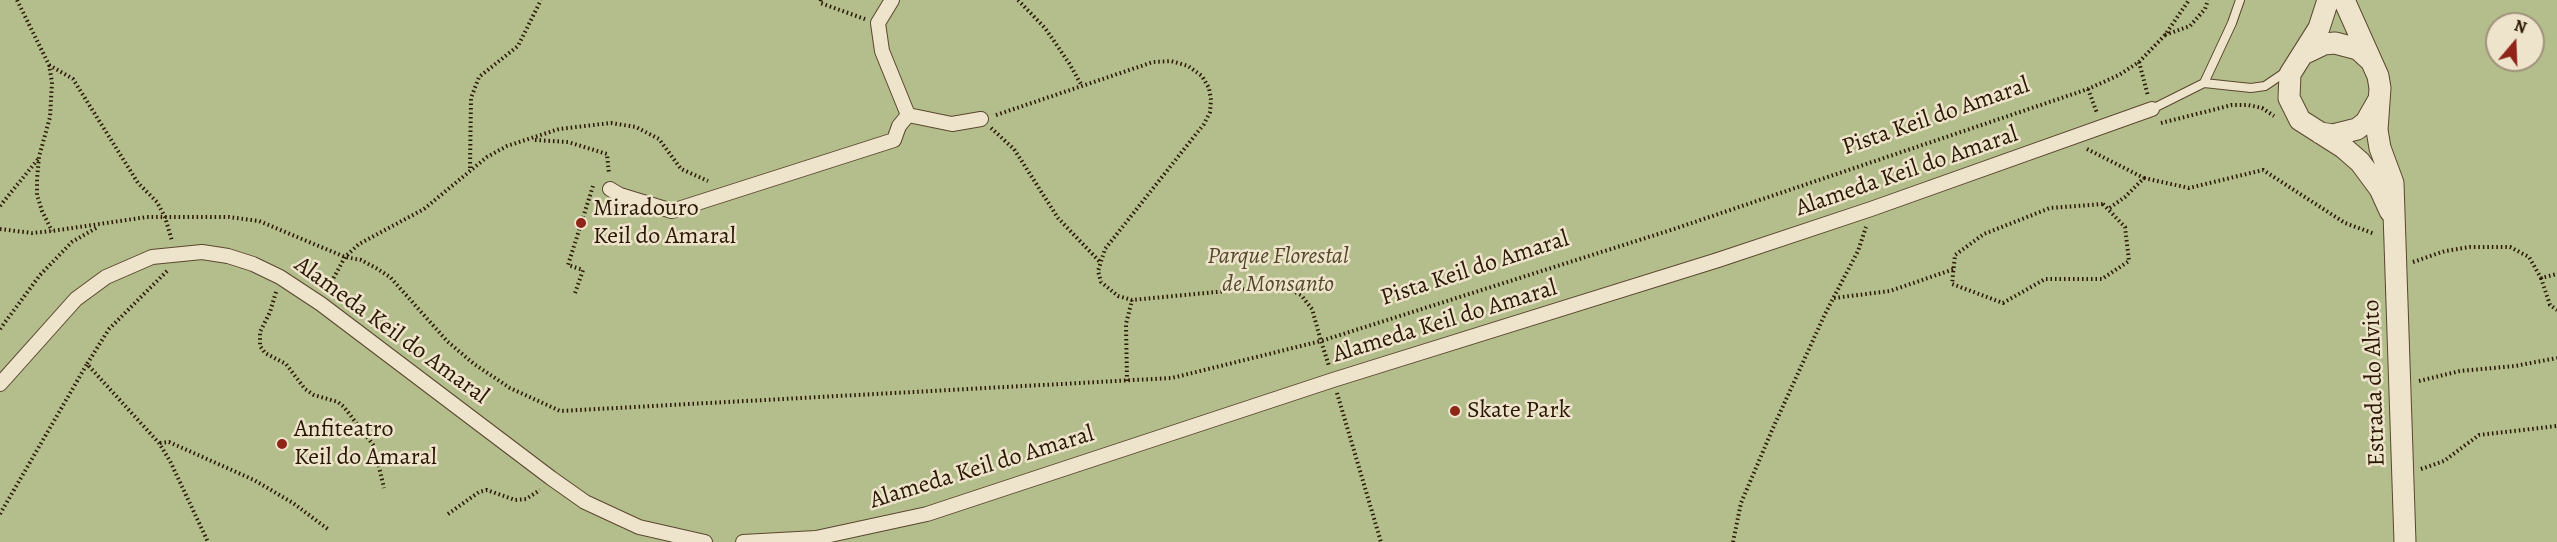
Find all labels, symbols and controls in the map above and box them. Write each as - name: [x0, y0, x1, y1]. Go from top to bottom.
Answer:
- north arrow: [2485, 12, 2545, 72]
- text: N: [2511, 15, 2529, 39]
- street label: Pista Keil do Amaral: [1839, 71, 2033, 163]
- street label: Alameda Keil do Amaral: [1792, 120, 2022, 224]
- place label: Miradouro Keil do Amaral: [593, 195, 736, 251]
- marker: Miradouro Keil do Amaral: [574, 216, 588, 230]
- street label: Pista Keil do Amaral: [1377, 225, 1573, 313]
- park label: Parque Florestal de Monsanto: [1207, 243, 1349, 299]
- street label: Alameda Keil do Amaral: [288, 251, 494, 411]
- street label: Alameda Keil do Amaral: [1329, 274, 1561, 370]
- street label: Estrada do Alvito: [2358, 299, 2392, 467]
- place label: Skate Park: [1467, 397, 1571, 425]
- marker: Skate Park: [1448, 404, 1462, 418]
- place label: Anfiteatro Keil do Amaral: [294, 416, 437, 472]
- street label: Alameda Keil do Amaral: [866, 420, 1098, 516]
- marker: Anfiteatro Keil do Amaral: [275, 437, 289, 451]

